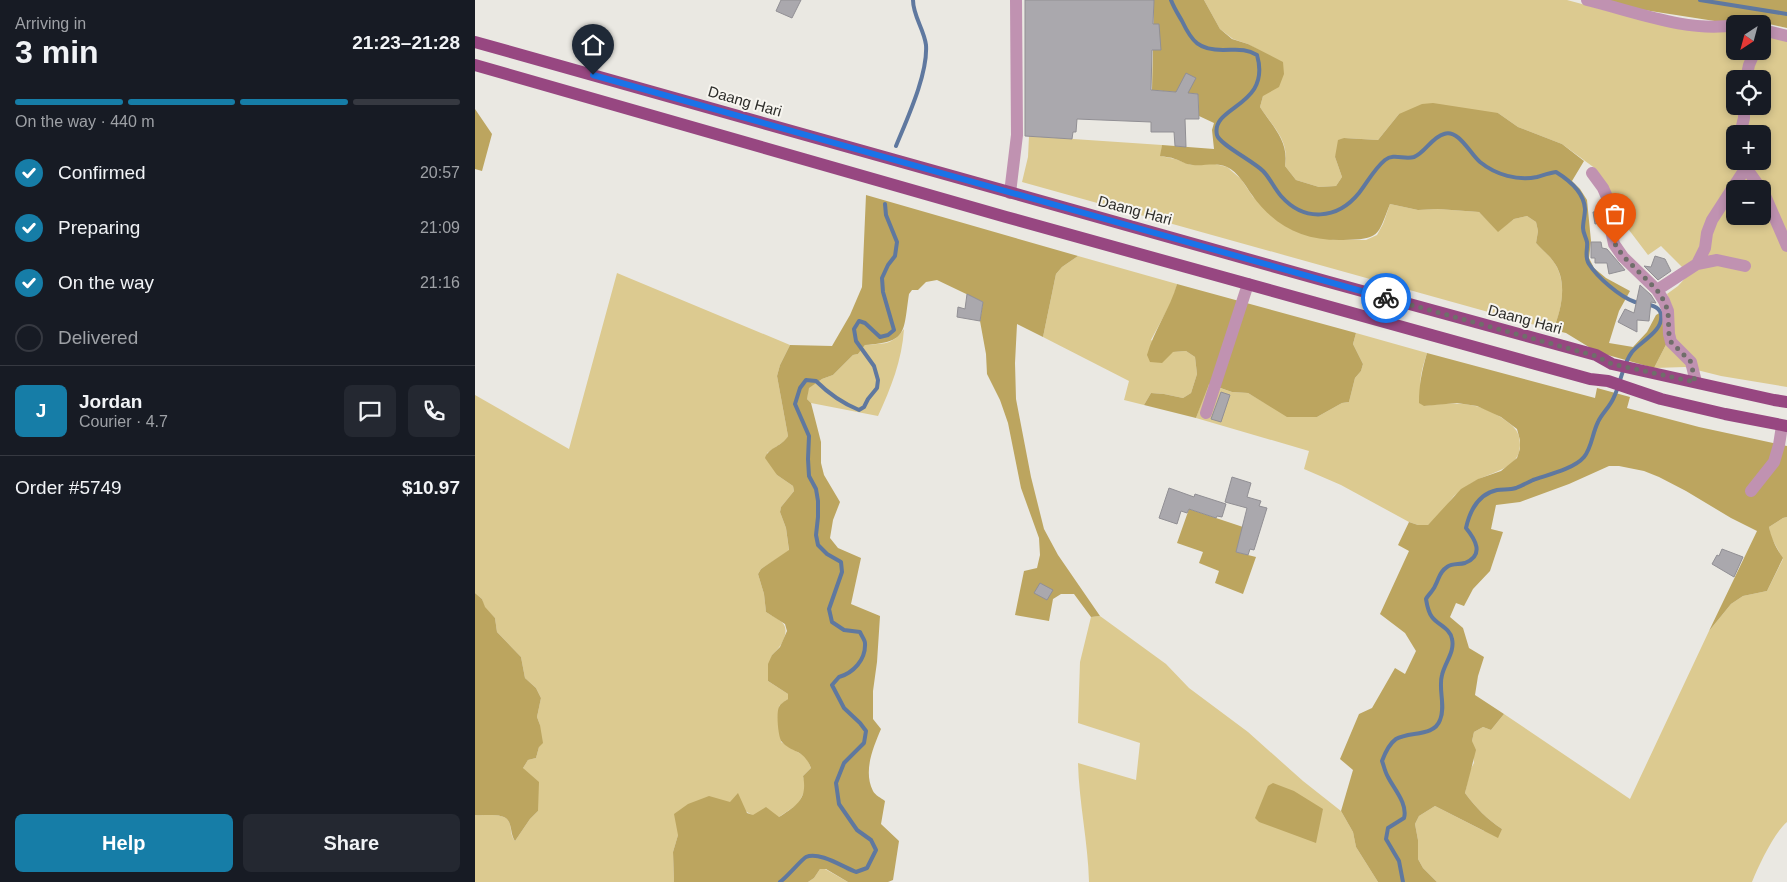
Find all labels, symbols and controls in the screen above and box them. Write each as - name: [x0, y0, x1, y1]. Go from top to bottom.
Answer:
- text: Arriving in: [15, 15, 86, 32]
- north arrow: [1726, 15, 1771, 60]
- map controls: [1726, 15, 1771, 225]
- pin: [572, 24, 614, 75]
- icon: home: [579, 31, 607, 59]
- text: 21:23–21:28: [352, 32, 460, 53]
- text: 3 min: [15, 34, 99, 70]
- button: locate: [1726, 70, 1771, 115]
- street label: Daang Hari: [706, 82, 784, 120]
- text: On the way · 440 m: [15, 113, 155, 130]
- button: +: [1726, 125, 1771, 170]
- icon: check: [15, 159, 43, 187]
- text: Confirmed: [58, 162, 146, 183]
- text: 20:57: [420, 164, 460, 181]
- button: −: [1726, 180, 1771, 225]
- street label: Daang Hari: [1096, 192, 1174, 228]
- pin: [1594, 193, 1636, 244]
- icon: bag: [1601, 200, 1629, 228]
- icon: check: [15, 214, 43, 242]
- text: Preparing: [58, 217, 140, 238]
- text: 21:09: [420, 219, 460, 236]
- icon: check: [15, 269, 43, 297]
- text: On the way: [58, 272, 154, 293]
- courier: [1361, 273, 1411, 323]
- text: 21:16: [420, 274, 460, 291]
- icon: bike: [1372, 284, 1400, 312]
- street label: Daang Hari: [1486, 301, 1564, 337]
- text: Delivered: [58, 327, 138, 348]
- button: chat: [344, 385, 396, 437]
- button: phone: [408, 385, 460, 437]
- text: Jordan: [79, 391, 142, 412]
- text: J: [36, 400, 46, 421]
- text: Courier · 4.7: [79, 413, 168, 430]
- text: Order #5749: [15, 477, 122, 498]
- text: $10.97: [402, 477, 460, 498]
- button: Help: [15, 814, 233, 872]
- button: Share: [243, 814, 460, 872]

